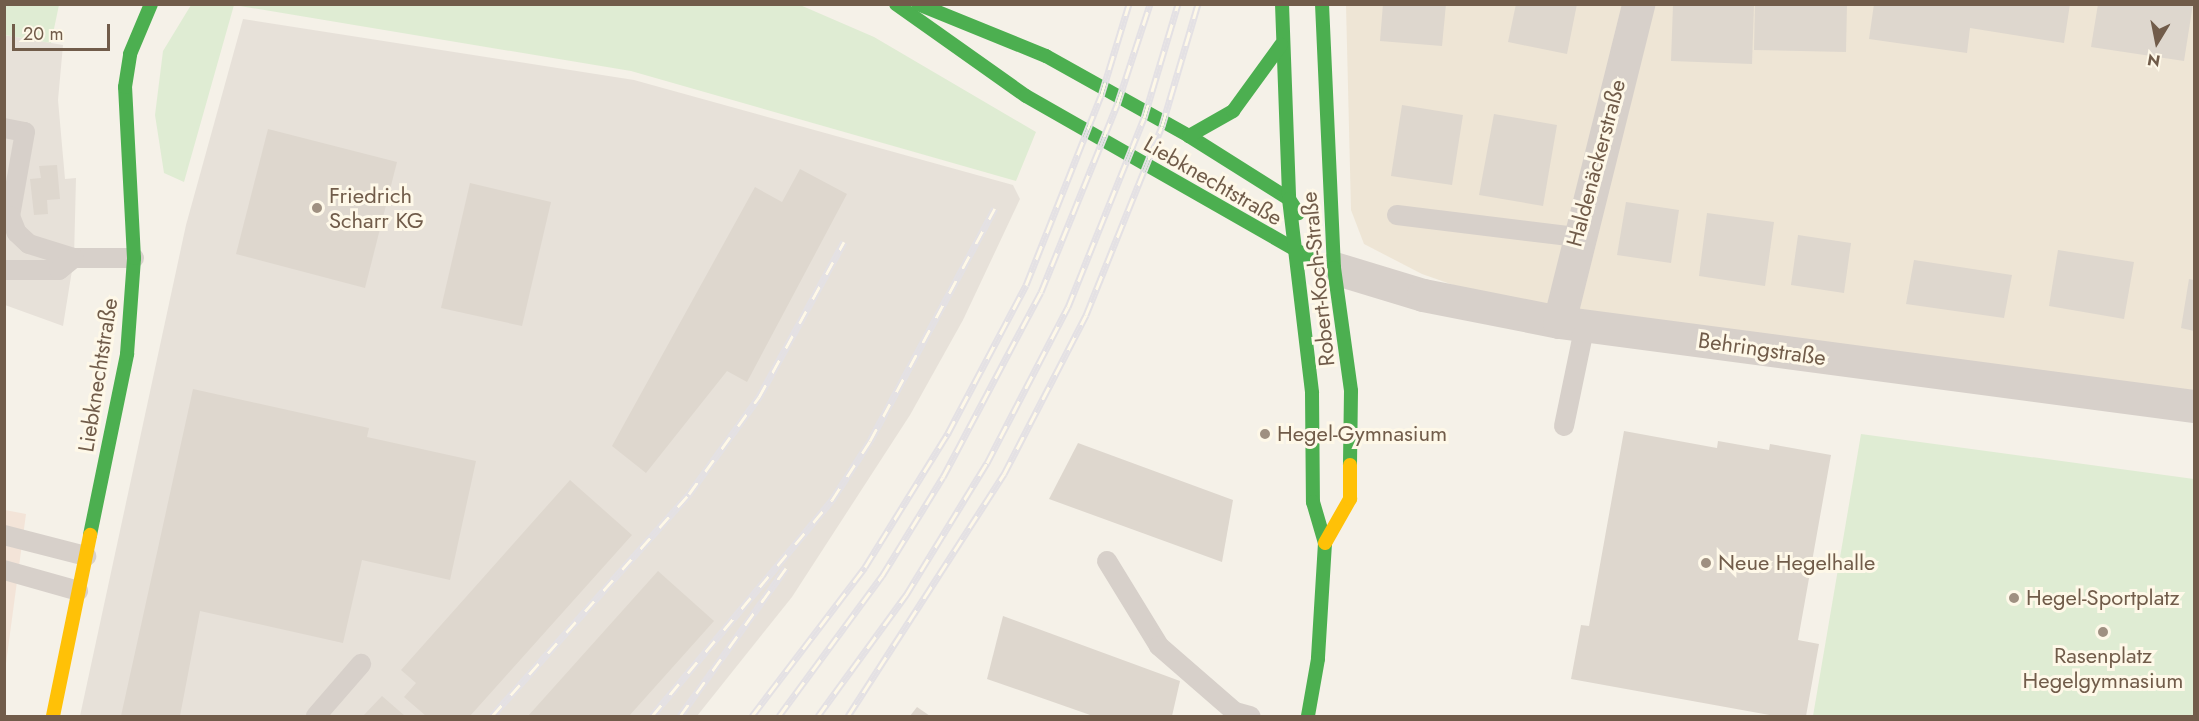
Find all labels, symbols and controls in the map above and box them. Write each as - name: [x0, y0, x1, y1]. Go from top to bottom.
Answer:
- scale bar: [15, 12, 112, 50]
- north arrow: [2127, 12, 2187, 72]
- text: 20 m: [23, 21, 63, 47]
- text: N: [2146, 48, 2162, 73]
- street label: Haldenäckerstraße: [1561, 76, 1631, 250]
- street label: Liebknechtstraße: [1139, 131, 1287, 231]
- place label: Friedrich Scharr KG: [329, 182, 424, 234]
- street label: Robert-Koch-Straße: [1296, 190, 1340, 368]
- marker: Friedrich Scharr KG: [310, 201, 324, 215]
- street label: Liebknechtstraße: [73, 296, 123, 454]
- street label: Behringstraße: [1697, 327, 1827, 371]
- place label: Hegel-Gymnasium: [1277, 421, 1447, 447]
- marker: Hegel-Gymnasium: [1258, 427, 1272, 441]
- place label: Neue Hegelhalle: [1718, 550, 1875, 576]
- marker: Neue Hegelhalle: [1699, 556, 1713, 570]
- place label: Hegel-Sportplatz: [2026, 585, 2180, 611]
- marker: Hegel-Sportplatz: [2007, 591, 2021, 605]
- marker: Rasenplatz Hegelgymnasium: [2096, 625, 2110, 639]
- place label: Rasenplatz Hegelgymnasium: [2023, 642, 2183, 694]

